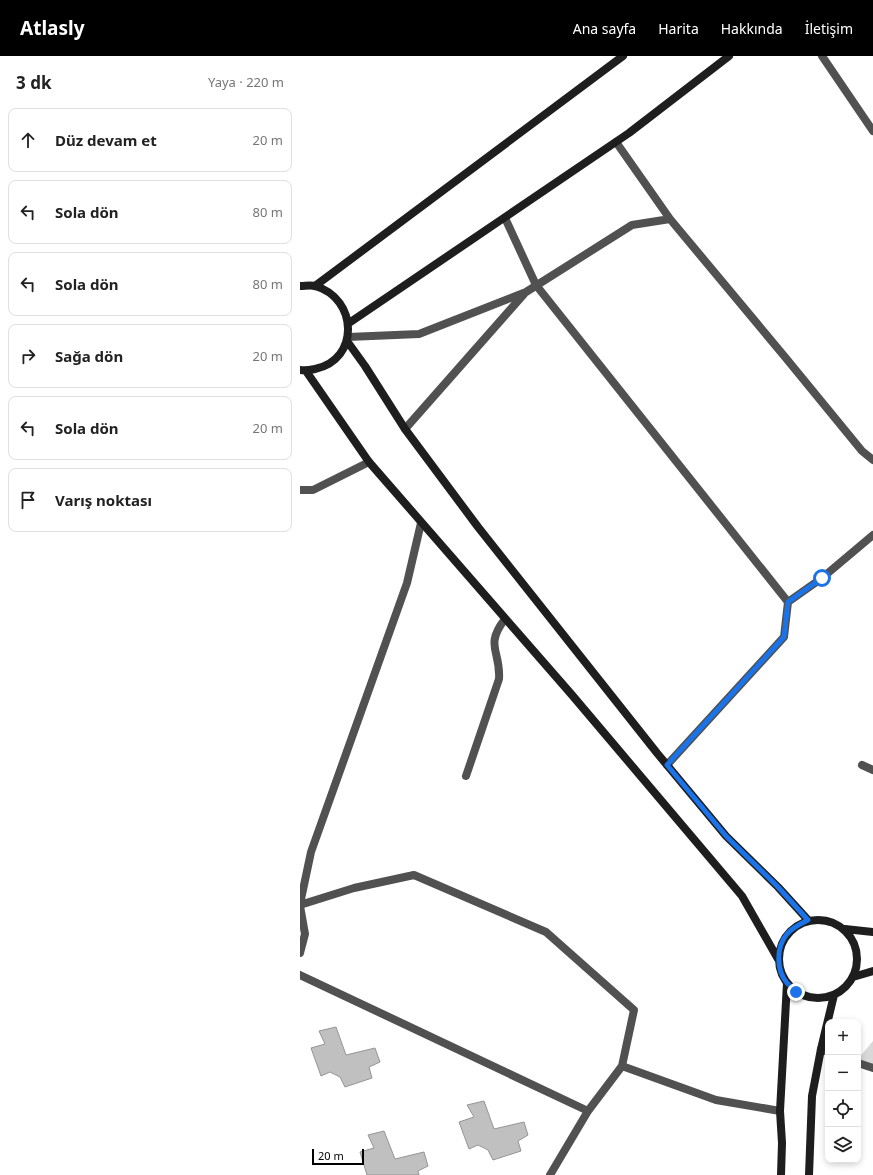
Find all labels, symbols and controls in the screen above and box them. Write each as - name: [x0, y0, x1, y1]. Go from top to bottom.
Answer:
- text: Atlasly: [20, 15, 85, 41]
- text: Ana sayfa: [573, 19, 636, 38]
- text: Harita: [658, 19, 699, 38]
- text: Hakkında: [721, 19, 783, 38]
- text: İletişim: [805, 19, 853, 38]
- text: 3 dk: [16, 71, 51, 94]
- text: Yaya · 220 m: [208, 73, 284, 91]
- icon: ahead: [17, 129, 39, 151]
- text: Düz devam et: [55, 130, 157, 150]
- text: 20 m: [253, 131, 283, 149]
- icon: left: [17, 201, 39, 223]
- text: Sola dön: [55, 202, 119, 222]
- text: 80 m: [253, 203, 283, 221]
- icon: left: [17, 273, 39, 295]
- text: Sola dön: [55, 274, 119, 294]
- text: 80 m: [253, 275, 283, 293]
- icon: right: [17, 345, 39, 367]
- text: Sağa dön: [55, 346, 123, 366]
- text: 20 m: [253, 347, 283, 365]
- icon: left: [17, 417, 39, 439]
- text: Sola dön: [55, 418, 119, 438]
- text: 20 m: [253, 419, 283, 437]
- icon: arrive: [17, 489, 39, 511]
- text: Varış noktası: [55, 490, 152, 510]
- route start: [813, 569, 831, 587]
- route end: [787, 983, 805, 1001]
- map controls: [825, 1019, 861, 1163]
- button: +: [825, 1019, 861, 1055]
- button: −: [825, 1055, 861, 1091]
- button: locate: [825, 1091, 861, 1127]
- button: layers: [825, 1127, 861, 1163]
- scale bar: [312, 1147, 364, 1166]
- text: 20 m: [318, 1148, 344, 1163]

